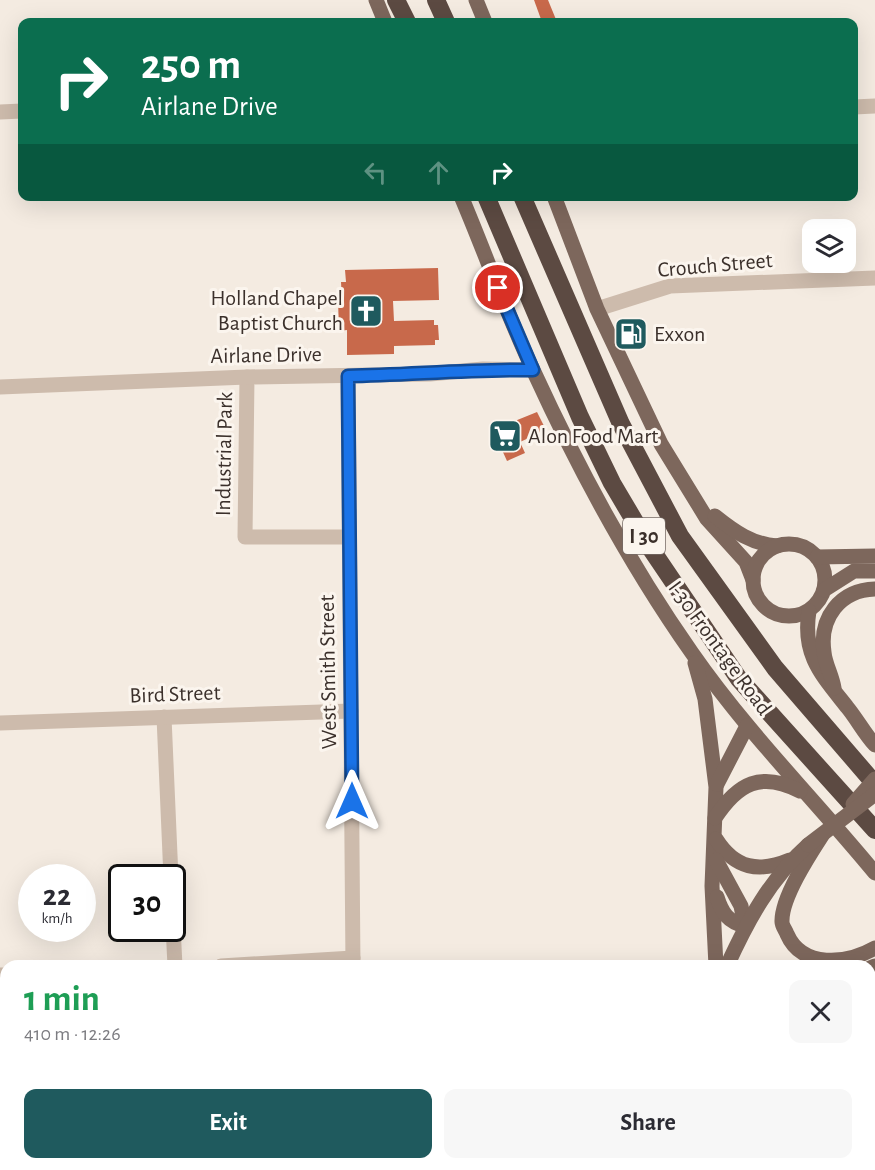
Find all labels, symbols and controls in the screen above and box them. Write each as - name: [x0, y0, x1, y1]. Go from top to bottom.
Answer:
- icon: right: [42, 42, 120, 120]
- text: 250 m: [141, 44, 241, 86]
- text: Airlane Drive: [141, 93, 278, 120]
- icon: left: [359, 156, 392, 189]
- icon: ahead: [422, 156, 455, 189]
- icon: right: [485, 156, 518, 189]
- map controls: [802, 219, 856, 273]
- button: layers: [802, 219, 856, 273]
- street label: Crouch Street: [657, 249, 773, 281]
- pin: [472, 262, 523, 313]
- icon: arrive: [481, 271, 514, 304]
- place label: Holland Chapel Baptist Church: [211, 287, 343, 334]
- church icon: Holland Chapel Baptist Church: [348, 293, 384, 329]
- fuel station icon: Exxon: [613, 316, 649, 352]
- place label: Exxon: [654, 323, 705, 345]
- street label: Airlane Drive: [210, 343, 322, 367]
- street label: Industrial Park: [212, 392, 236, 516]
- supermarket icon: Alon Food Mart: [487, 418, 523, 454]
- place label: Alon Food Mart: [528, 425, 658, 447]
- road number: I 30: [623, 518, 665, 554]
- street label: I-30 Frontage Road: [664, 577, 776, 719]
- street label: West Smith Street: [316, 595, 340, 749]
- street label: Bird Street: [129, 681, 221, 707]
- position arrow: [320, 769, 384, 833]
- speed limit sign: 30: [108, 864, 186, 942]
- text: 22: [43, 881, 71, 911]
- text: km/h: [42, 911, 72, 926]
- button: close: [789, 980, 852, 1043]
- text: 1 min: [24, 981, 100, 1017]
- text: 410 m · 12:26: [24, 1024, 121, 1044]
- button: Exit: [24, 1089, 432, 1158]
- button: Share: [444, 1089, 852, 1158]

